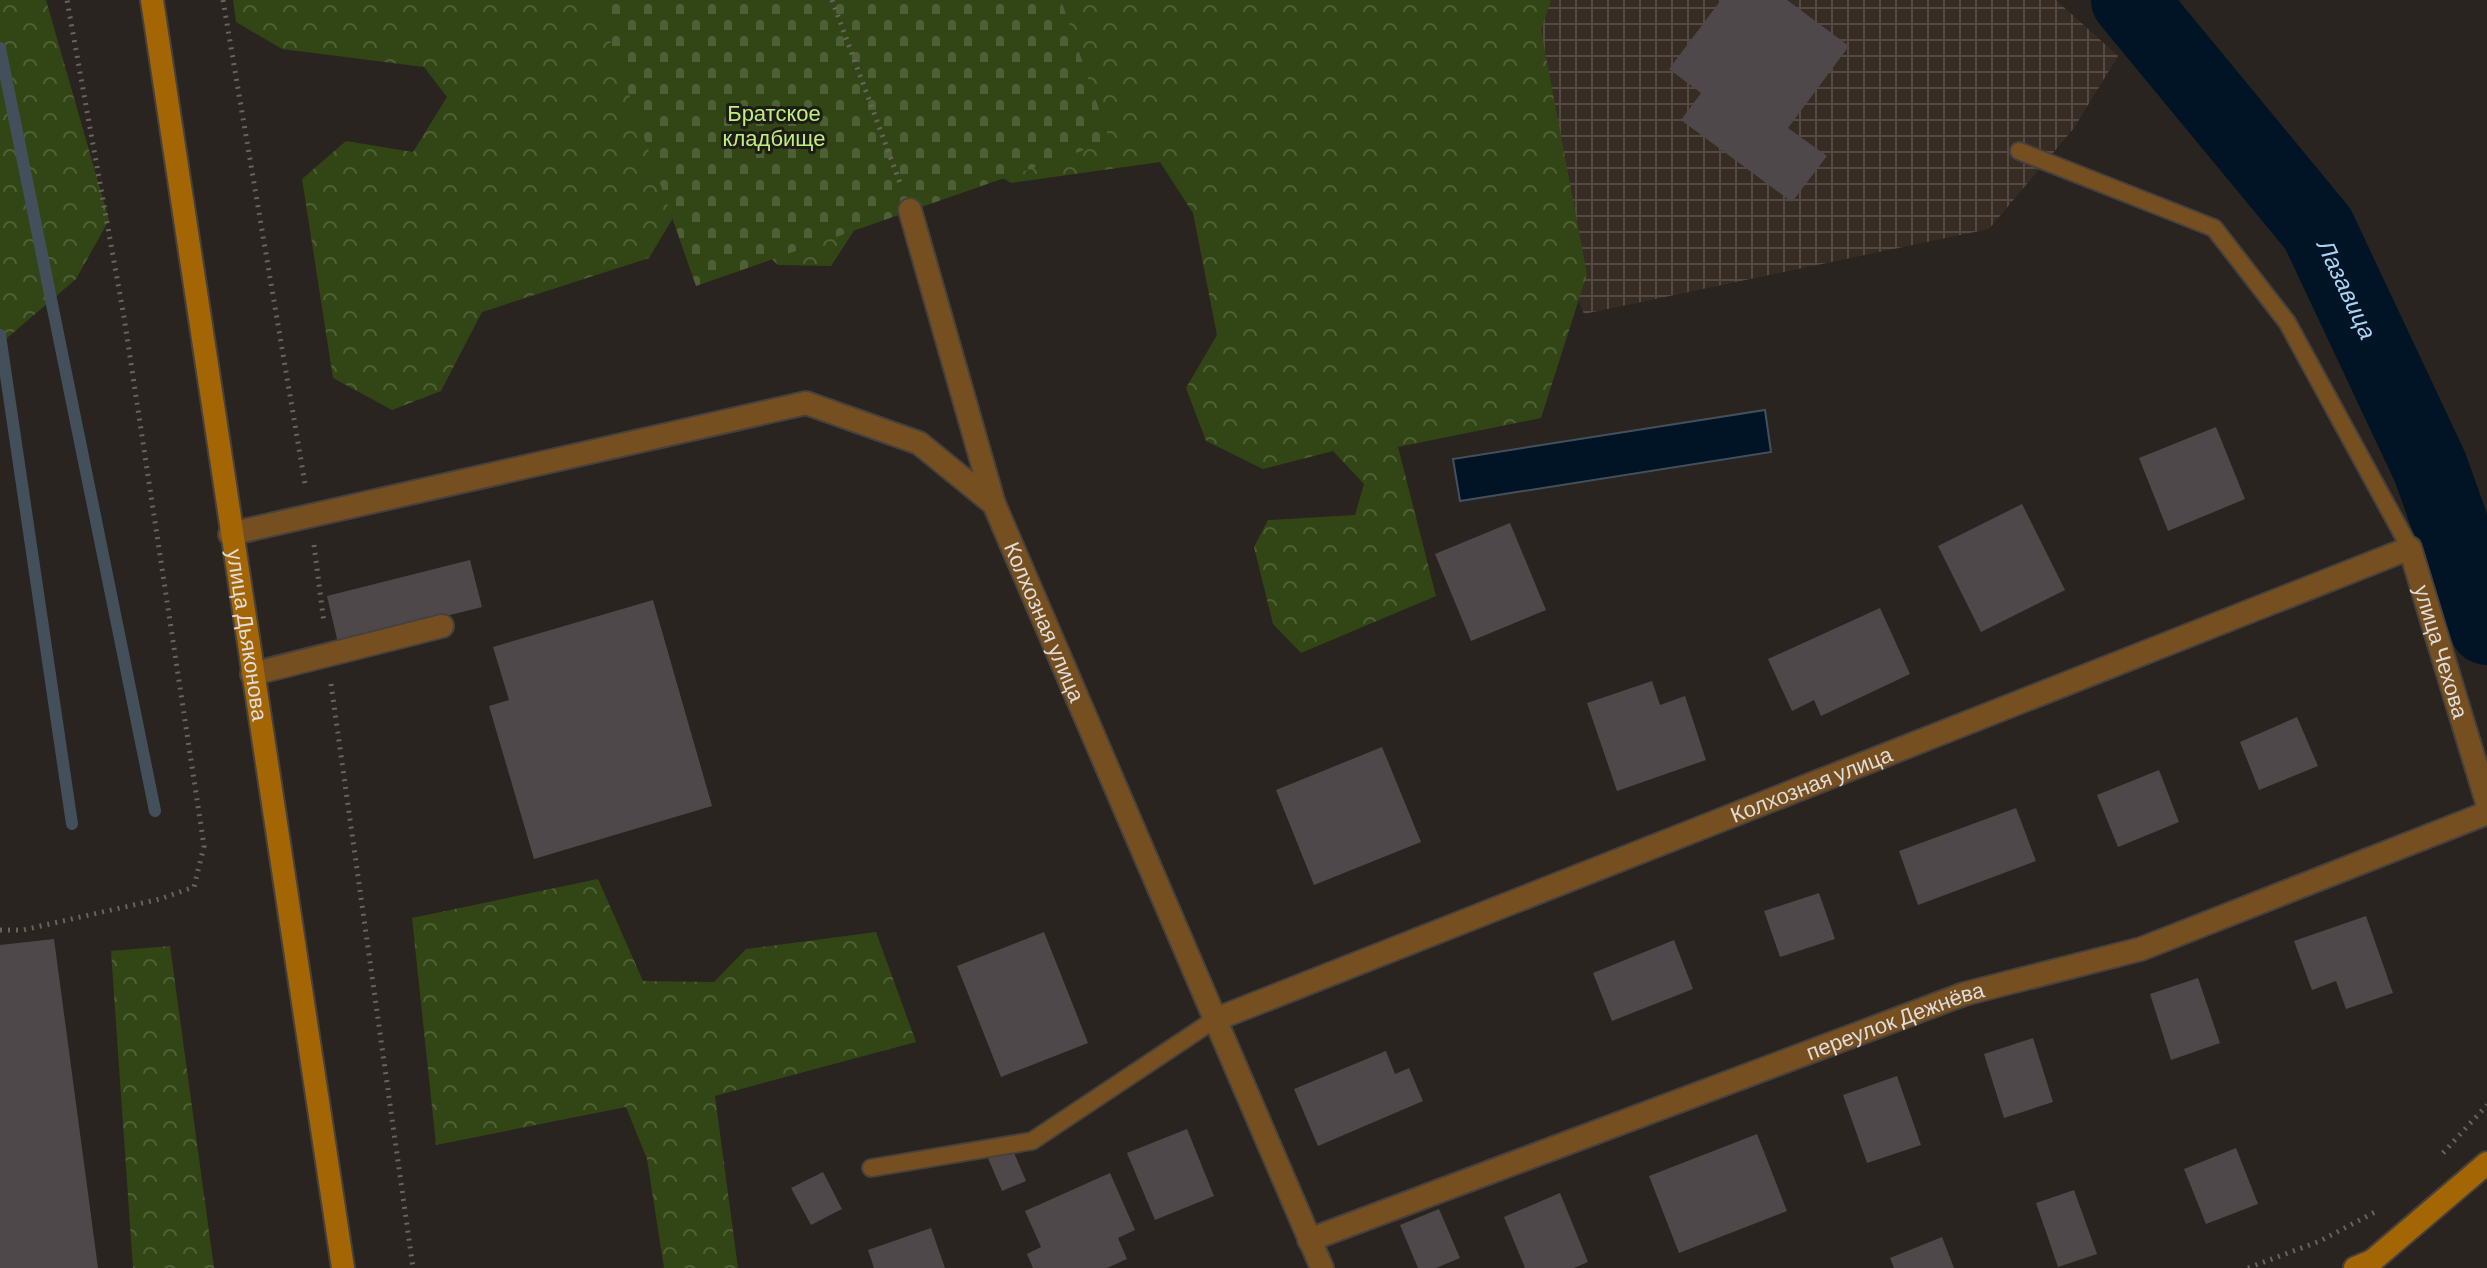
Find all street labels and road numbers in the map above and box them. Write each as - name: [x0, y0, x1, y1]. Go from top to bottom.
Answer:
- street label: Колхозная улица: [1000, 537, 1092, 706]
- street label: улица Дьяконова: [222, 547, 275, 723]
- street label: улица Чехова: [2409, 581, 2475, 722]
- street label: Колхозная улица: [1726, 740, 1896, 827]
- street label: переулок Дежнёва: [1802, 975, 1987, 1064]

